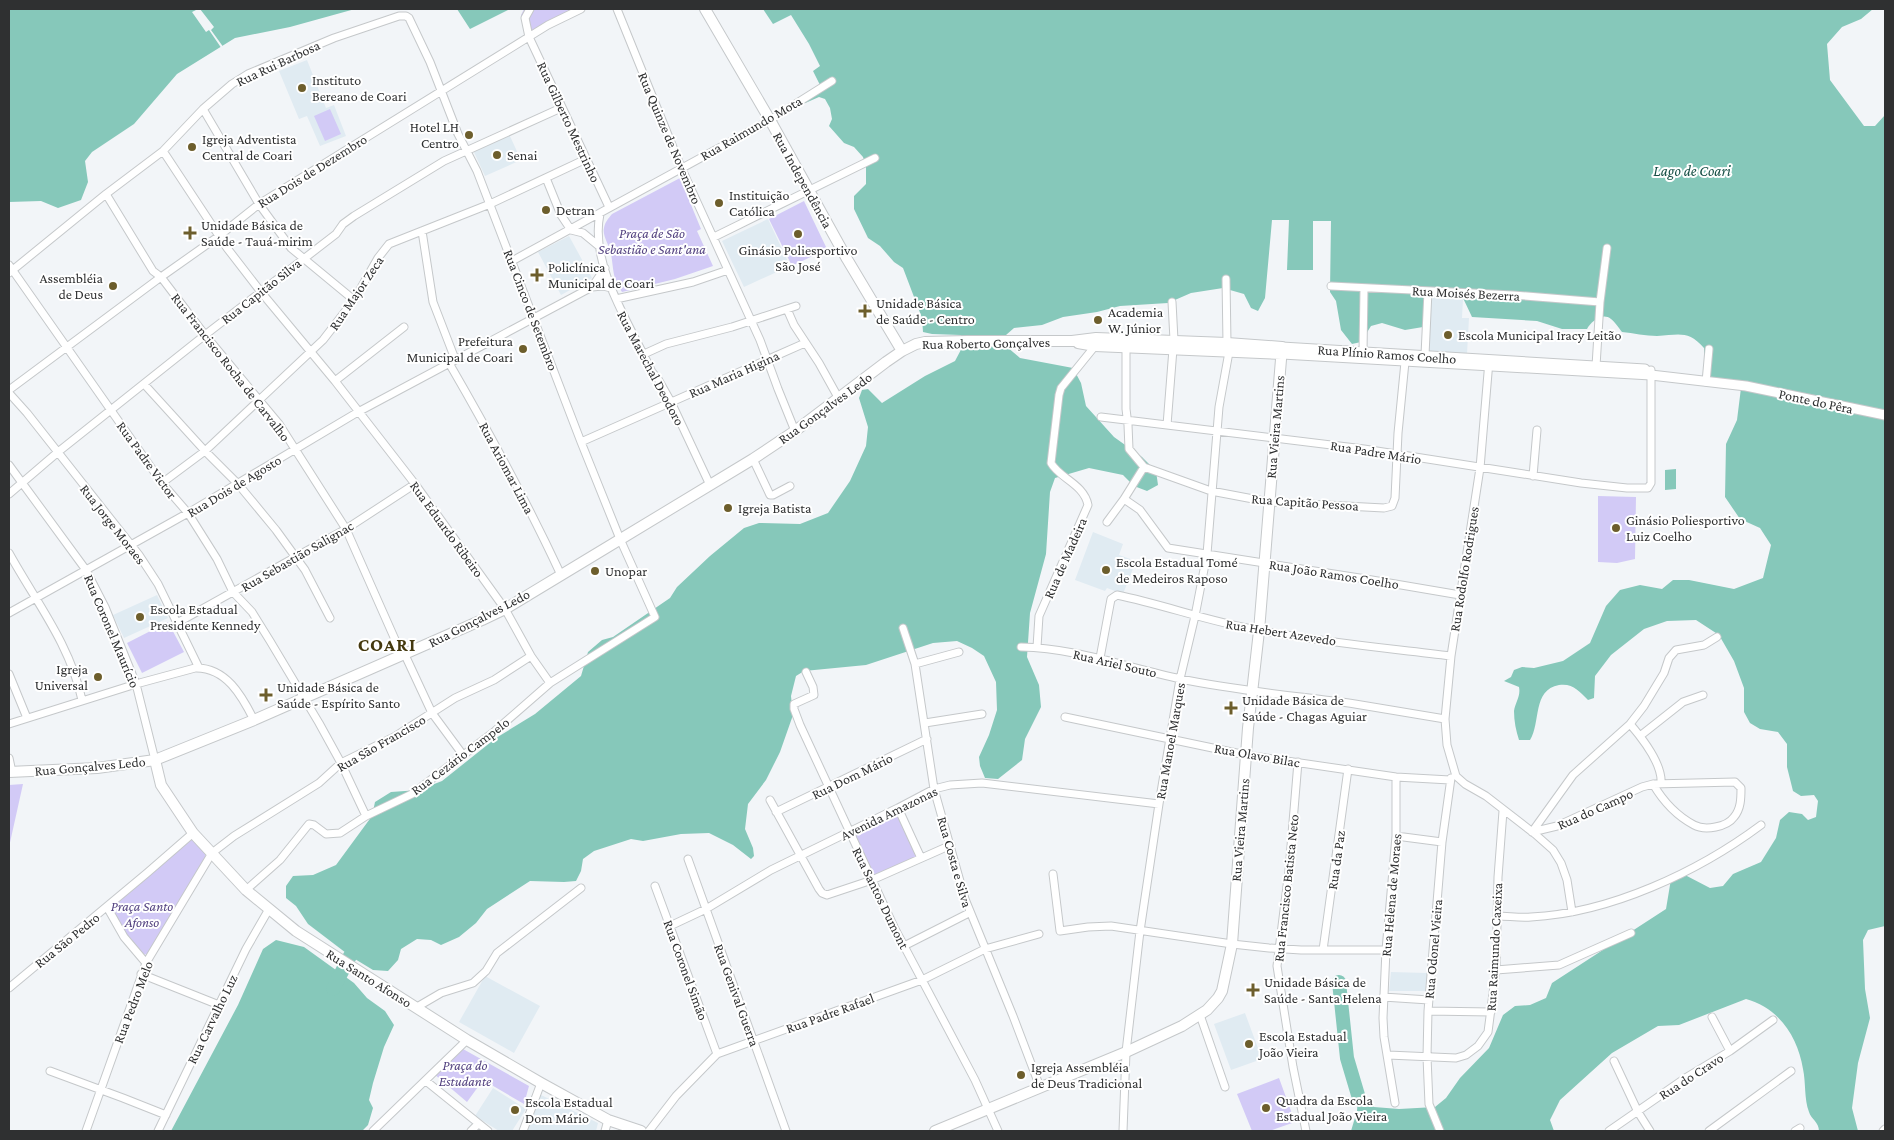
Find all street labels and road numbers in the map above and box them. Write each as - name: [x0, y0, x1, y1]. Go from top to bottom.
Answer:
- street label: Rua Rui Barbosa: [234, 36, 323, 89]
- street label: Rua Gilberto Mestrinho: [534, 59, 604, 185]
- street label: Rua Quinze de Novembro: [635, 70, 705, 206]
- street label: Rua Raimundo Mota: [697, 92, 805, 164]
- street label: Rua Independência: [770, 129, 836, 231]
- street label: Rua Dois de Dezembro: [254, 131, 370, 211]
- street label: Rua Cinco de Setembro: [501, 247, 562, 373]
- street label: Rua Major Zeca: [325, 252, 388, 334]
- street label: Rua Capitão Silva: [218, 254, 305, 327]
- street label: Rua Moisés Bezerra: [1412, 282, 1521, 304]
- street label: Rua Francisco Rocha de Carvalho: [168, 290, 294, 444]
- street label: Rua Marechal Deodoro: [614, 308, 688, 428]
- street label: Rua Roberto Gonçalves: [922, 334, 1050, 352]
- street label: Rua Plínio Ramos Coelho: [1317, 341, 1457, 367]
- street label: Rua Maria Higina: [686, 347, 782, 401]
- street label: Rua Gonçalves Ledo: [775, 369, 875, 447]
- street label: Rua Vieira Martins: [1263, 375, 1287, 479]
- street label: Ponte do Pêra: [1777, 385, 1855, 417]
- street label: Rua Padre Victor: [114, 418, 181, 502]
- street label: Rua Ariomar Lima: [476, 419, 538, 517]
- street label: Rua Padre Mário: [1329, 437, 1423, 467]
- street label: Rua Dois de Agosto: [184, 452, 284, 520]
- street label: Rua Eduardo Ribeiro: [407, 478, 487, 580]
- street label: Rua Jorge Moraes: [77, 481, 149, 567]
- street label: Rua Capitão Pessoa: [1251, 490, 1360, 514]
- street label: Rua Rodolfo Rodrigues: [1446, 505, 1482, 633]
- street label: Rua de Madeira: [1040, 515, 1090, 601]
- street label: Rua Sebastião Salignac: [238, 517, 356, 595]
- street label: Rua João Ramos Coelho: [1268, 556, 1400, 592]
- street label: Rua Coronel Maurício: [81, 572, 143, 690]
- street label: Rua Gonçalves Ledo: [426, 586, 532, 650]
- street label: Rua Hebert Azevedo: [1225, 615, 1338, 649]
- street label: Rua Ariel Souto: [1072, 646, 1159, 680]
- street label: Rua Manoel Marques: [1152, 681, 1188, 801]
- street label: Rua São Francisco: [334, 711, 428, 775]
- street label: Rua Cezário Campelo: [408, 714, 512, 798]
- street label: Rua Olavo Bilac: [1213, 740, 1301, 770]
- street label: Rua Dom Mário: [809, 750, 895, 802]
- street label: Rua Gonçalves Ledo: [34, 753, 146, 779]
- street label: Rua Vieira Martins: [1228, 778, 1252, 882]
- street label: Avenida Amazonas: [838, 783, 940, 843]
- street label: Rua do Campo: [1555, 785, 1635, 833]
- street label: Rua Francisco Batista Neto: [1270, 813, 1302, 963]
- street label: Rua Costa e Silva: [934, 815, 976, 910]
- street label: Rua da Paz: [1324, 829, 1348, 891]
- street label: Rua Helena de Moraes: [1378, 833, 1404, 957]
- street label: Rua Santos Dumont: [849, 844, 913, 952]
- street label: Rua Raimundo Caxeixa: [1483, 882, 1505, 1012]
- street label: Rua Odonel Vieira: [1421, 898, 1445, 1000]
- street label: Rua São Pedro: [31, 909, 103, 971]
- street label: Rua Coronel Simão: [660, 918, 712, 1022]
- street label: Rua Genival Guerra: [711, 941, 763, 1049]
- street label: Rua Santo Afonso: [323, 945, 415, 1011]
- street label: Rua Pedro Melo: [110, 958, 156, 1045]
- street label: Rua Carvalho Luz: [183, 972, 241, 1066]
- street label: Rua Padre Rafael: [784, 989, 877, 1036]
- street label: Rua do Cravo: [1656, 1049, 1726, 1103]

